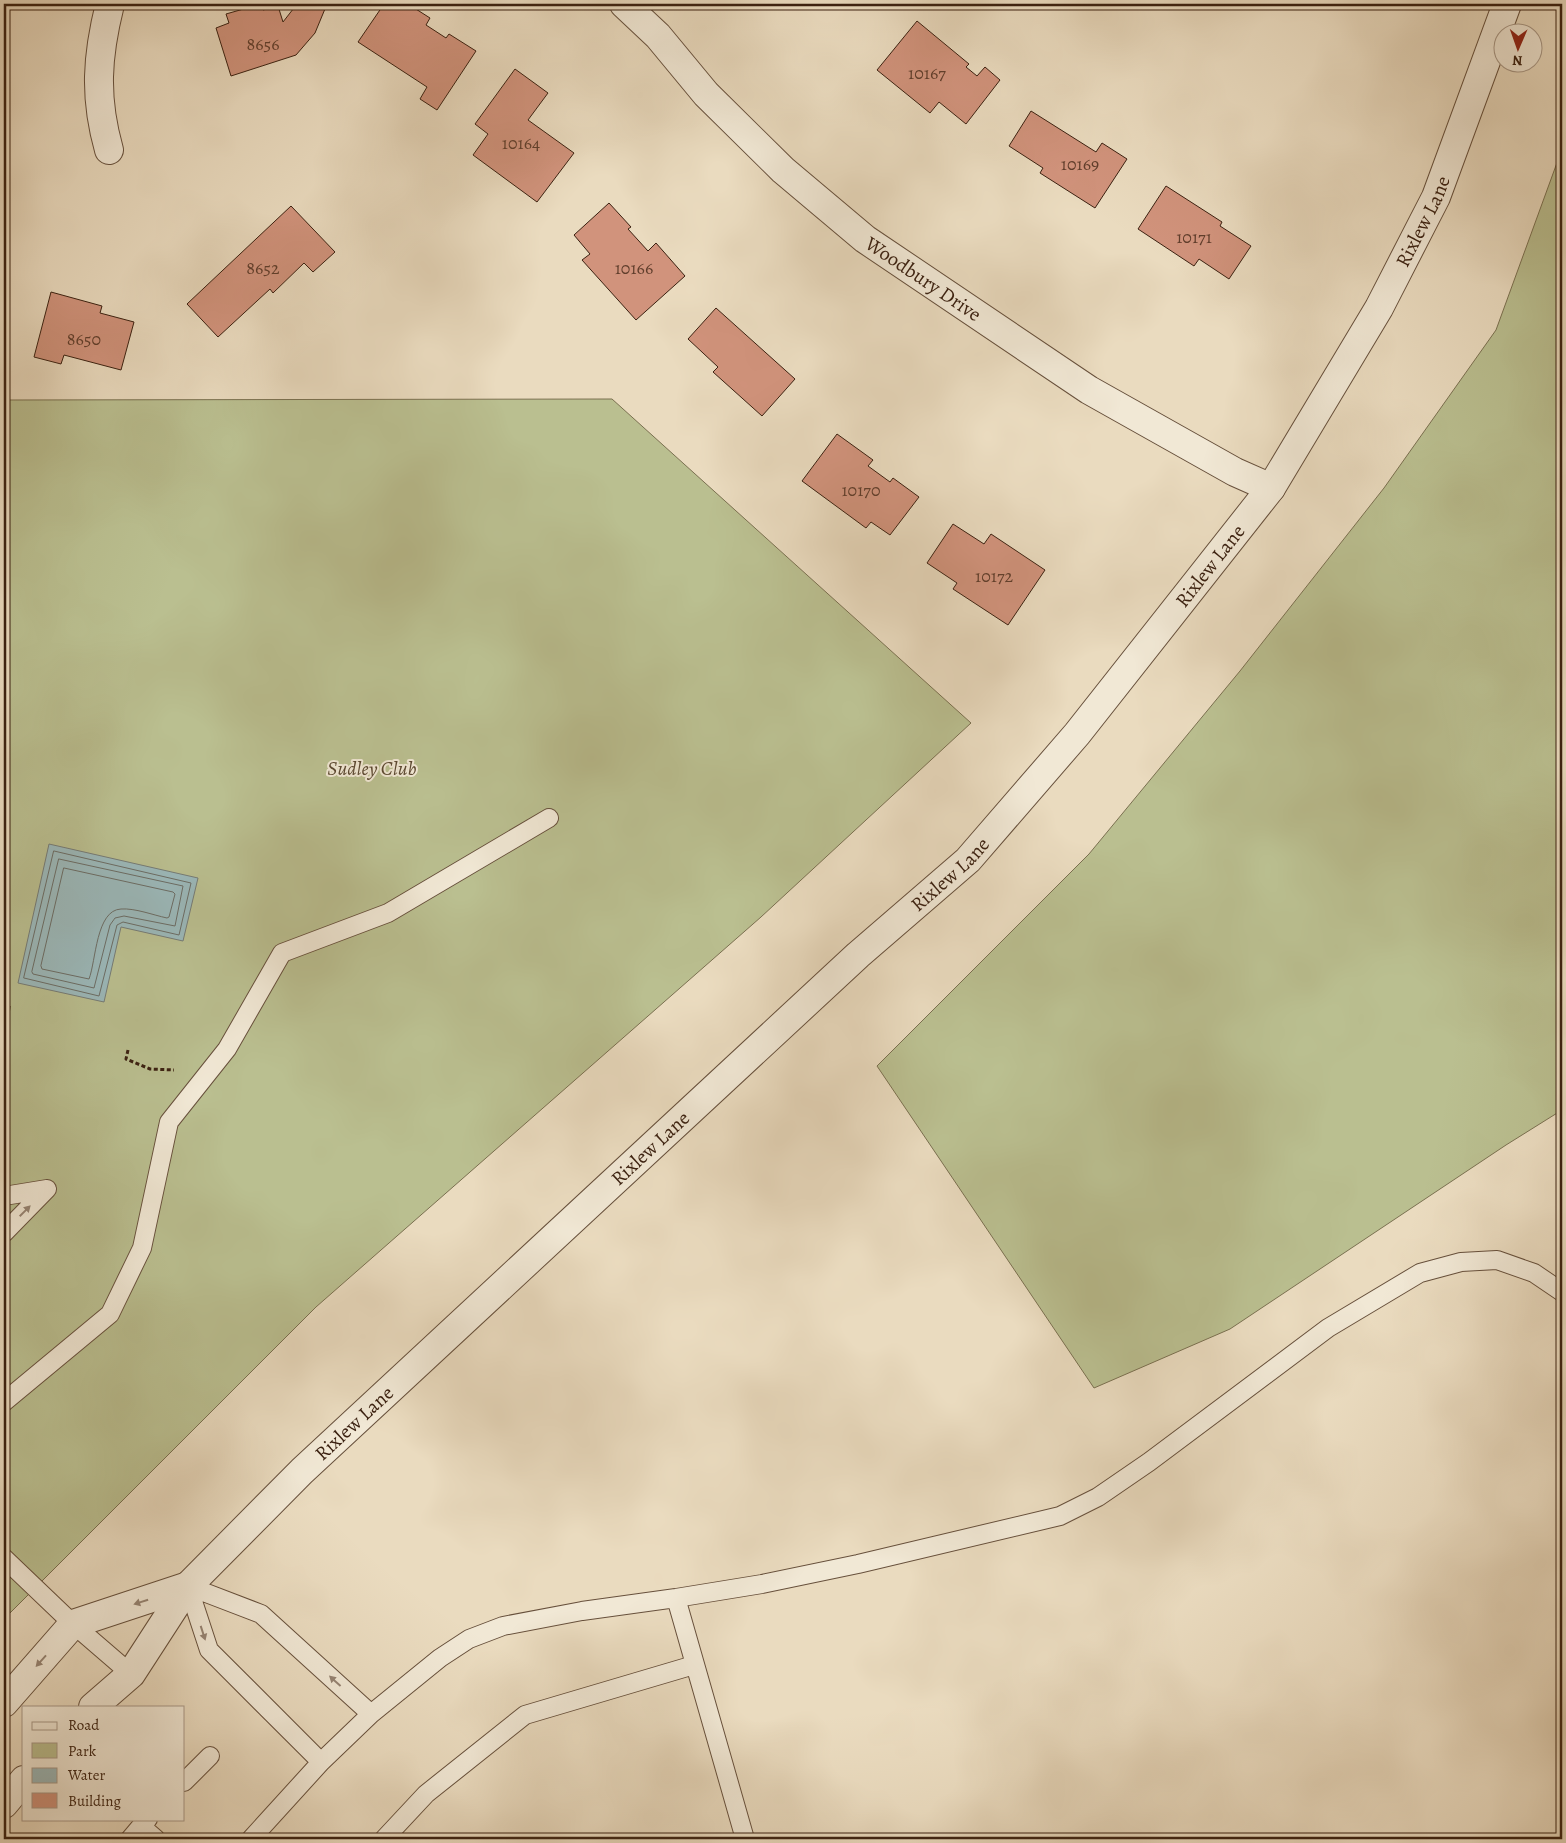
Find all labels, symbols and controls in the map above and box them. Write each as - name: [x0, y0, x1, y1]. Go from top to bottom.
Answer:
- north arrow: [1494, 22, 1544, 72]
- house number: 8656: [246, 32, 280, 56]
- text: N: [1512, 51, 1523, 70]
- house number: 10167: [908, 61, 946, 85]
- house number: 10164: [502, 131, 540, 155]
- house number: 10169: [1061, 152, 1099, 176]
- street label: Rixlew Lane: [1389, 172, 1456, 272]
- house number: 10171: [1176, 225, 1212, 249]
- street label: Woodbury Drive: [859, 229, 987, 327]
- house number: 8652: [246, 256, 280, 280]
- house number: 10166: [615, 256, 653, 280]
- house number: 8650: [67, 327, 101, 351]
- house number: 10170: [841, 478, 881, 502]
- street label: Rixlew Lane: [1169, 519, 1251, 613]
- house number: 10172: [975, 564, 1013, 588]
- park label: Sudley Club: [327, 755, 417, 782]
- street label: Rixlew Lane: [904, 831, 995, 917]
- street label: Rixlew Lane: [605, 1105, 695, 1191]
- one-way arrow: [19, 1206, 31, 1218]
- street label: Rixlew Lane: [309, 1379, 399, 1466]
- one-way arrow: [134, 1598, 149, 1606]
- one-way arrow: [200, 1625, 207, 1640]
- one-way arrow: [35, 1654, 47, 1666]
- one-way arrow: [329, 1675, 341, 1687]
- legend: [22, 1706, 185, 1820]
- text: Road: [68, 1715, 100, 1735]
- text: Park: [68, 1741, 97, 1761]
- text: Water: [67, 1765, 105, 1785]
- text: Building: [68, 1791, 121, 1811]

